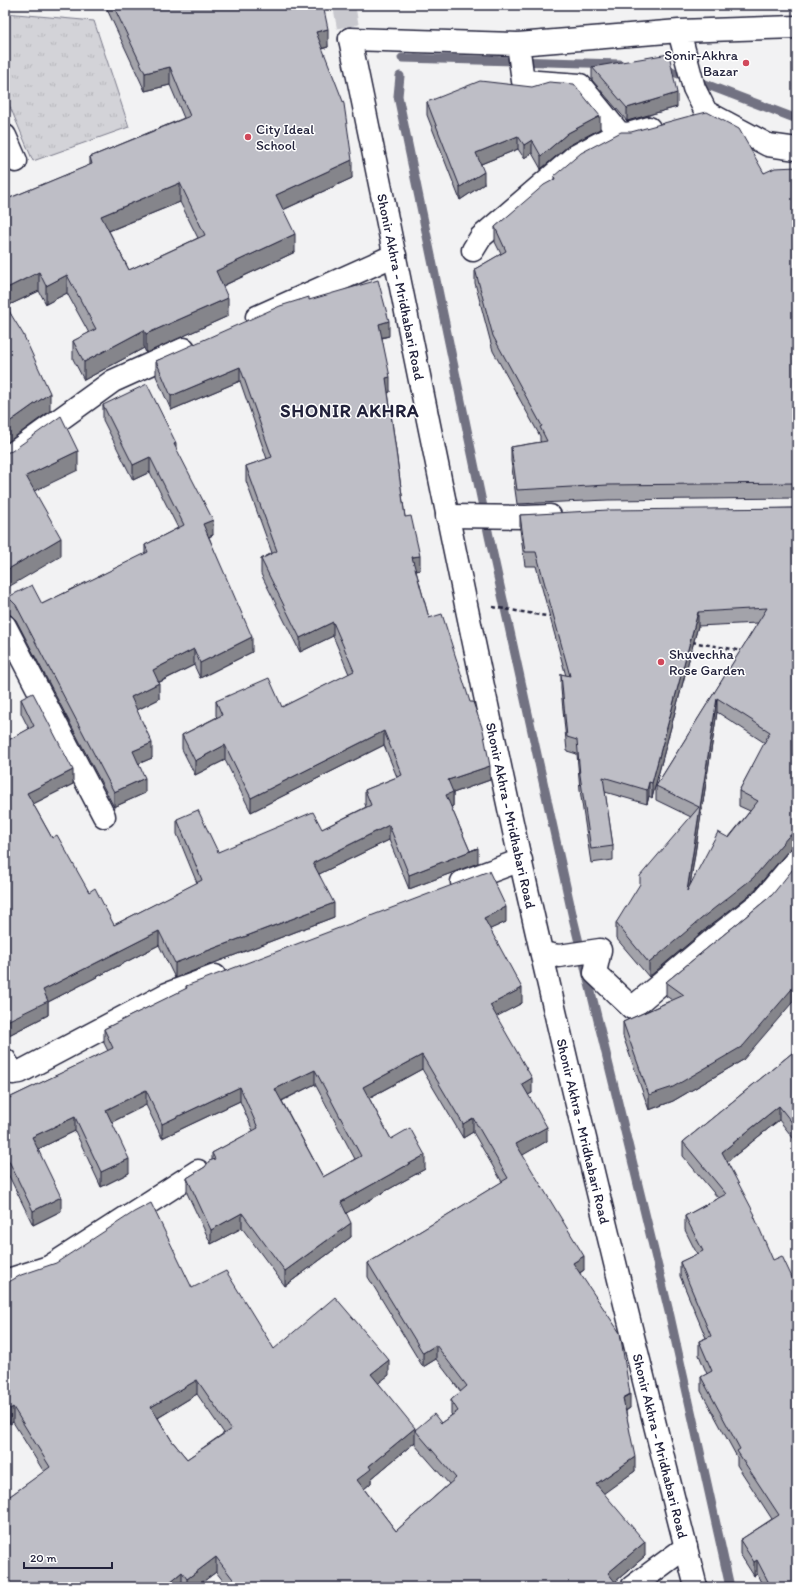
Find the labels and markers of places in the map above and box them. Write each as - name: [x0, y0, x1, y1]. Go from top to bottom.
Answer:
- place label: Sonir-Akhra Bazar: [664, 47, 739, 80]
- marker: Sonir-Akhra Bazar: [741, 58, 751, 68]
- place label: City Ideal School: [256, 121, 314, 154]
- marker: City Ideal School: [243, 132, 253, 142]
- place label: Shuvechha Rose Garden: [669, 646, 745, 679]
- marker: Shuvechha Rose Garden: [656, 657, 666, 667]

